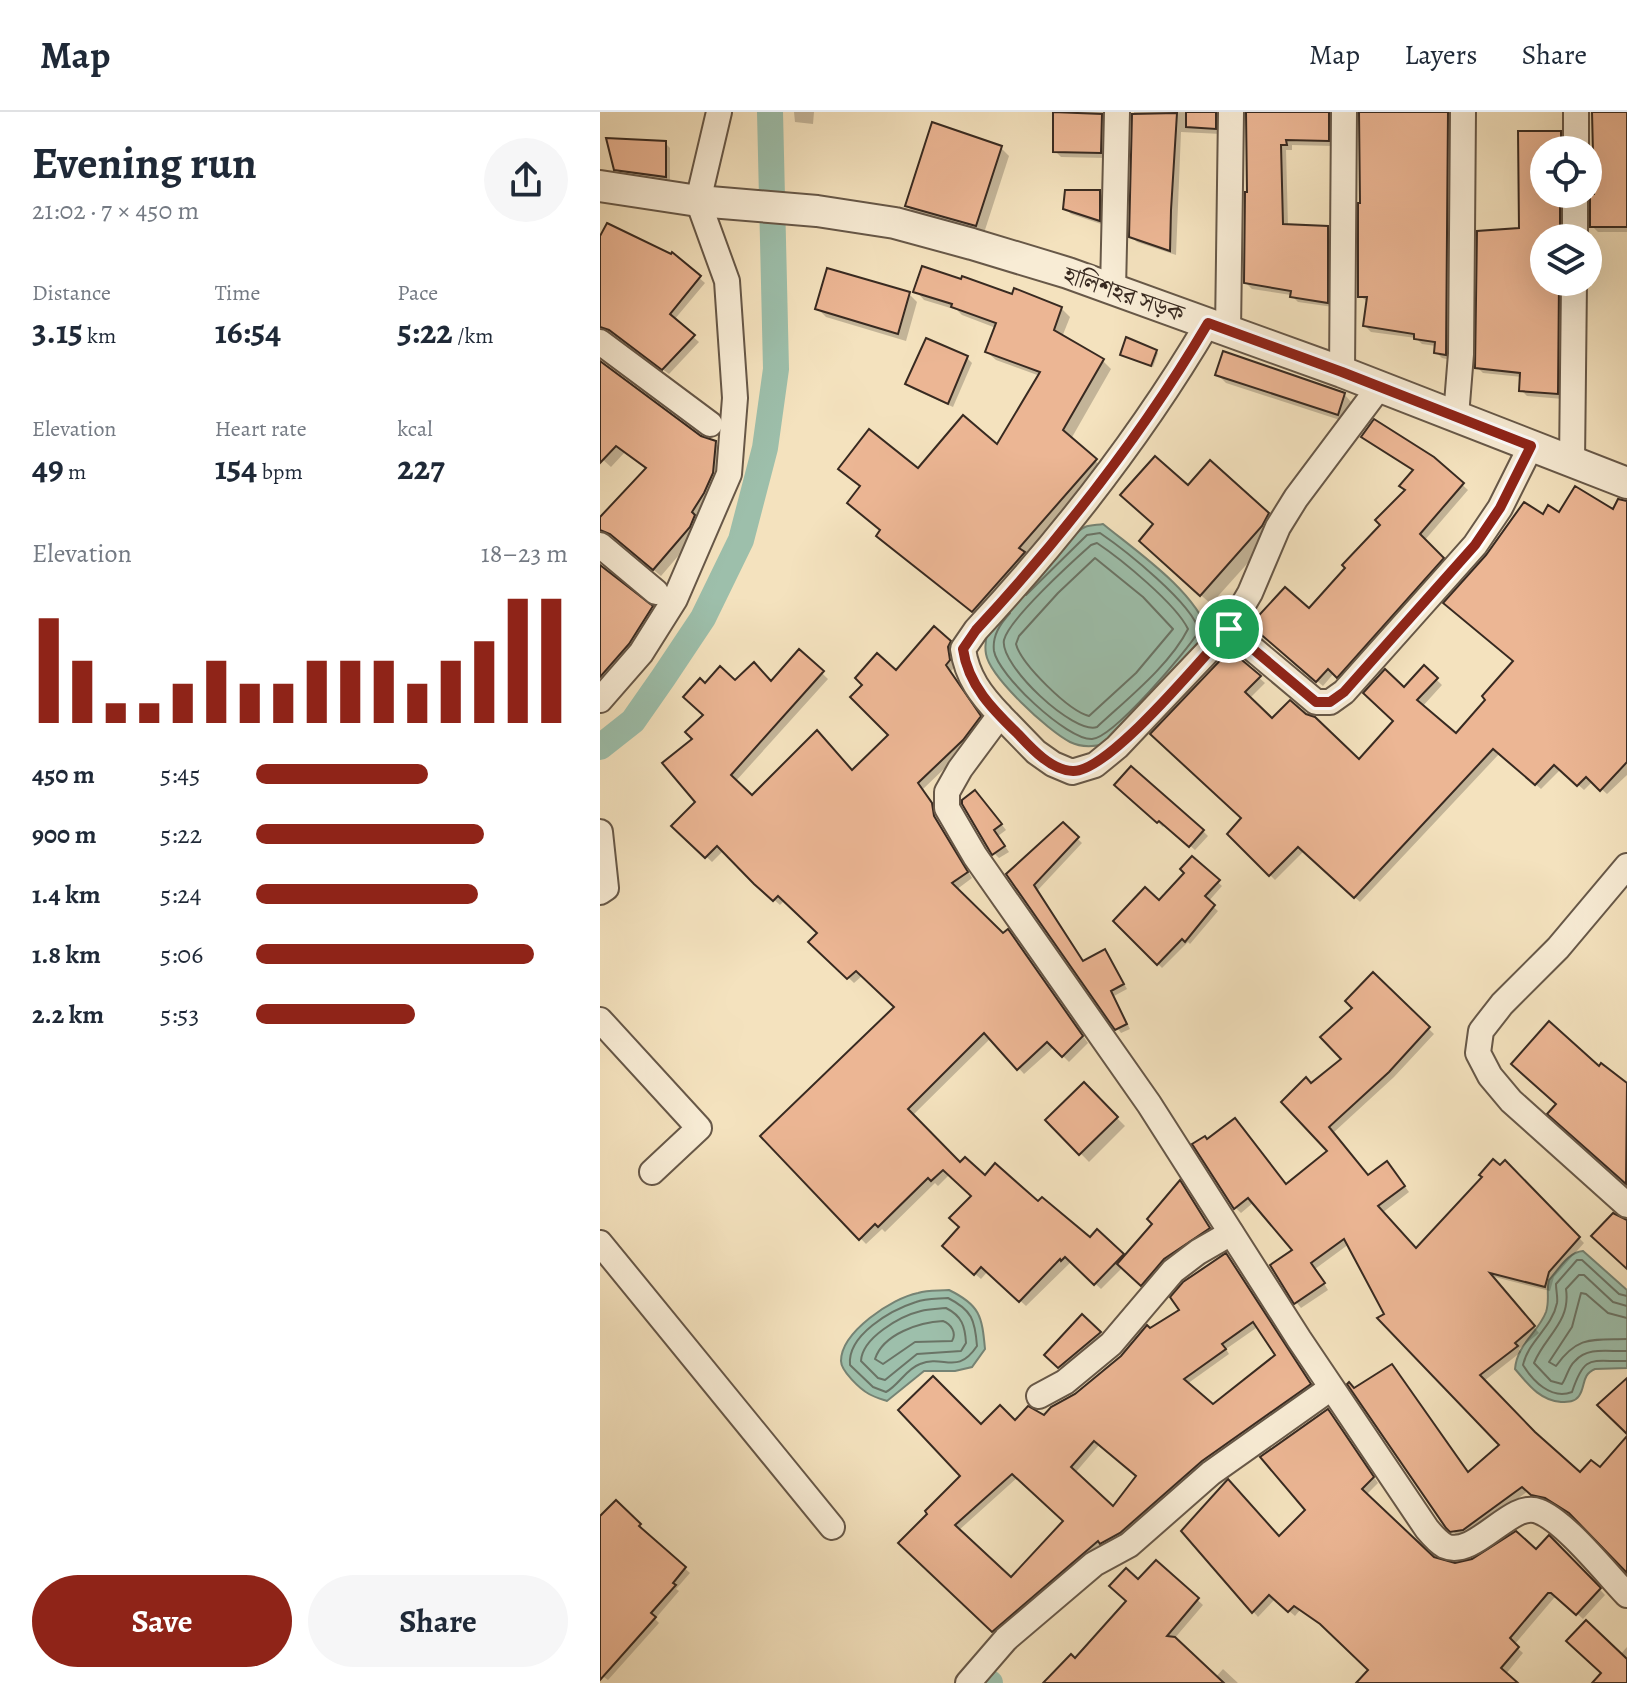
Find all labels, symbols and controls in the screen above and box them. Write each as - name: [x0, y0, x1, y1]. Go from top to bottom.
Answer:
- text: Map: [40, 29, 110, 81]
- text: Map: [1309, 36, 1360, 74]
- text: Layers: [1404, 36, 1477, 74]
- text: Share: [1521, 36, 1587, 74]
- text: Evening run: [32, 133, 257, 193]
- map controls: [1530, 136, 1602, 296]
- button: locate: [1530, 136, 1602, 208]
- button: share: [484, 138, 568, 222]
- text: 21:02 · 7 × 450 m: [32, 193, 199, 228]
- button: layers: [1530, 224, 1602, 296]
- street label: হালিশহর সড়ক: [1059, 258, 1190, 330]
- text: Distance: [32, 278, 111, 308]
- text: Time: [215, 278, 260, 308]
- text: Pace: [397, 278, 438, 308]
- text: 3.15: [32, 308, 83, 355]
- text: 16:54: [215, 308, 281, 355]
- text: 5:22: [397, 308, 453, 355]
- text: km: [83, 321, 116, 351]
- text: /km: [453, 321, 494, 351]
- text: Elevation: [32, 414, 116, 444]
- text: Heart rate: [215, 414, 307, 444]
- text: kcal: [397, 414, 433, 444]
- text: 49: [32, 444, 64, 491]
- text: 154: [215, 444, 257, 491]
- text: 227: [397, 444, 445, 491]
- text: m: [64, 457, 86, 487]
- text: bpm: [257, 457, 303, 487]
- text: Elevation: [32, 536, 132, 571]
- text: 18–23 m: [481, 536, 568, 571]
- pin: [1195, 595, 1263, 663]
- icon: arrive: [1207, 607, 1251, 651]
- text: 450 m: [32, 757, 95, 792]
- text: 5:45: [160, 757, 200, 792]
- text: 900 m: [32, 817, 97, 852]
- text: 5:22: [160, 817, 202, 852]
- text: 1.4 km: [32, 877, 100, 912]
- text: 5:24: [160, 877, 202, 912]
- text: 1.8 km: [32, 937, 101, 972]
- text: 5:06: [160, 937, 203, 972]
- text: 2.2 km: [32, 997, 104, 1032]
- text: 5:53: [160, 997, 199, 1032]
- button: Save: [32, 1575, 292, 1667]
- button: Share: [308, 1575, 568, 1667]

